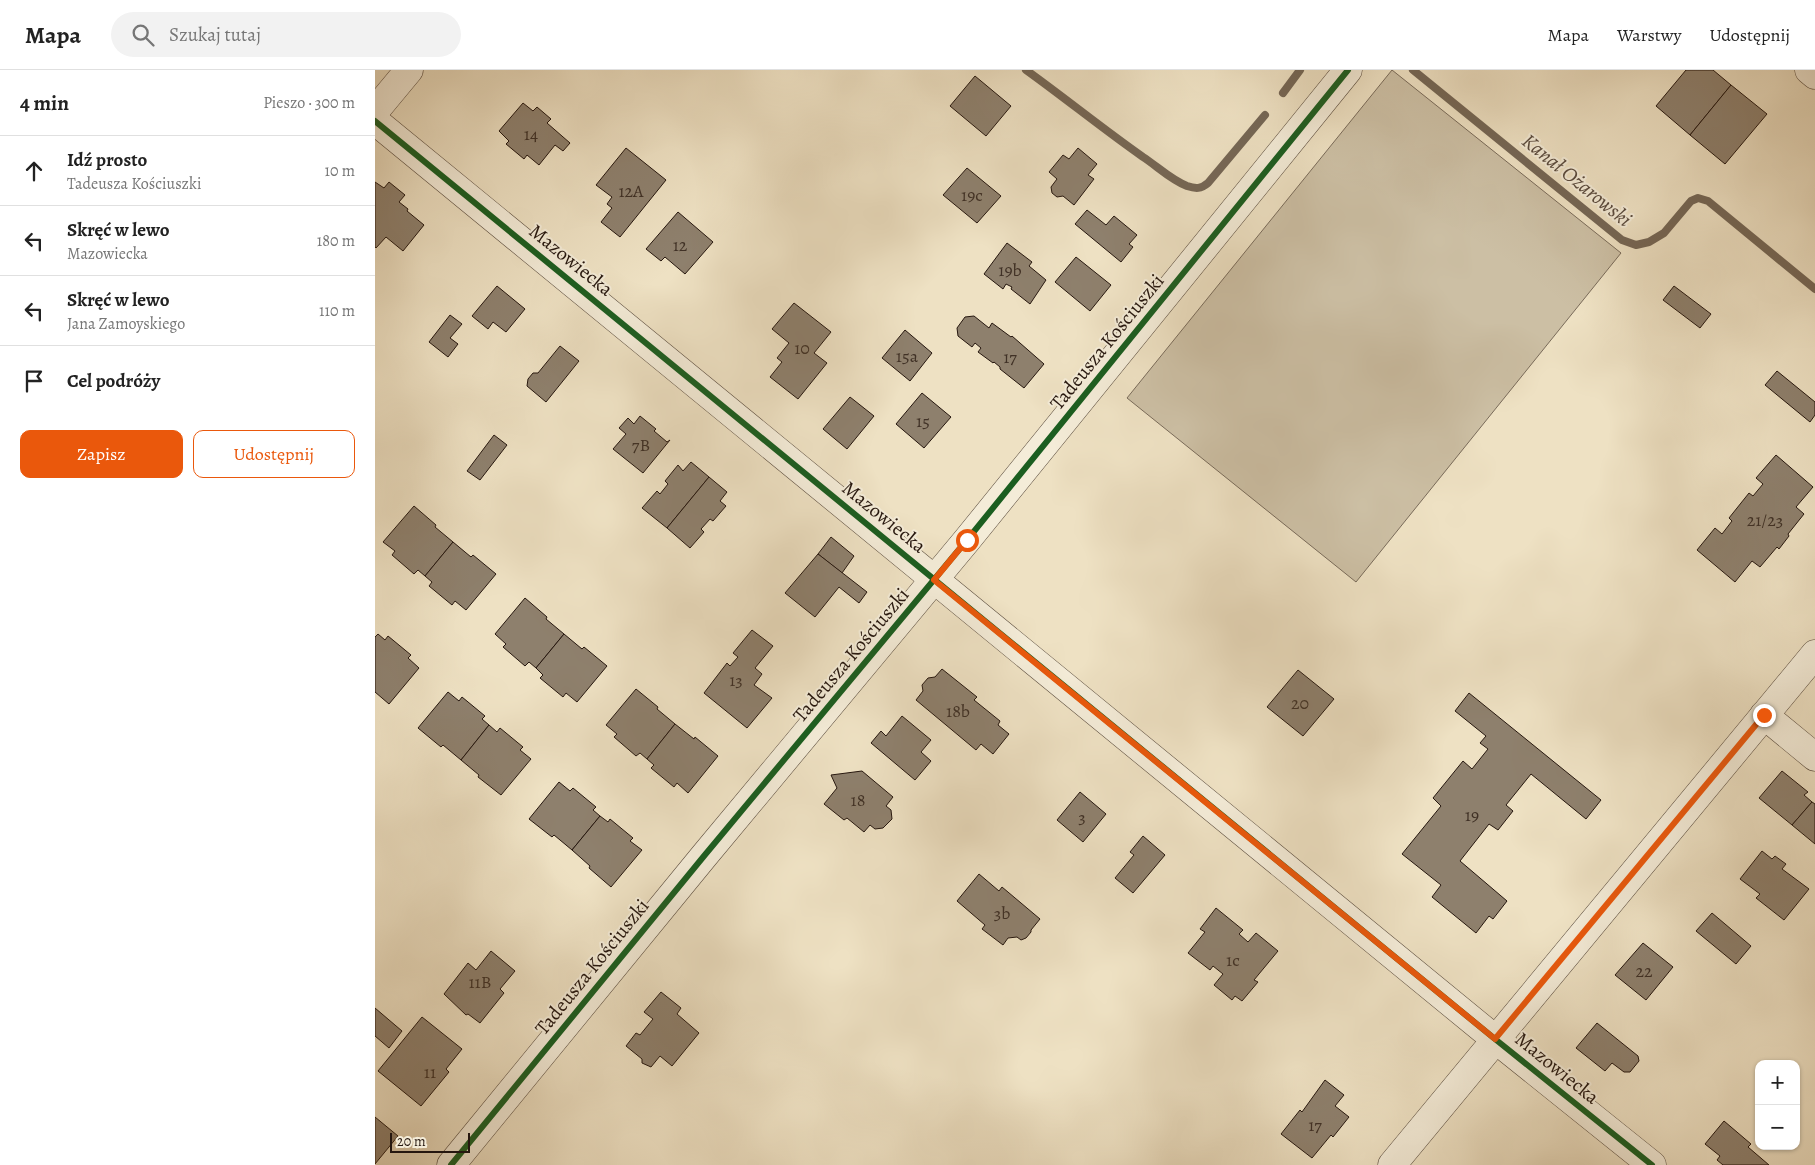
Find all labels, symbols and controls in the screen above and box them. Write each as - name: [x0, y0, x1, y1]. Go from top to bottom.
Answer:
- search box: [111, 12, 461, 57]
- text: Mapa: [25, 19, 81, 51]
- icon: search: [129, 21, 157, 49]
- text: Szukaj tutaj: [169, 22, 261, 48]
- text: Mapa: [1548, 23, 1589, 47]
- text: Warstwy: [1617, 23, 1681, 47]
- text: Udostępnij: [1709, 23, 1790, 47]
- text: 4 min: [20, 89, 69, 117]
- text: Pieszo · 300 m: [263, 92, 355, 114]
- house number: 14: [524, 122, 538, 146]
- water label: Kanał Ożarowski: [1516, 127, 1638, 233]
- text: Idź prosto: [67, 147, 147, 173]
- icon: ahead: [20, 157, 48, 185]
- text: 10 m: [325, 160, 355, 182]
- text: Tadeusza Kościuszki: [67, 173, 201, 195]
- house number: 12A: [618, 179, 644, 203]
- house number: 19c: [961, 183, 983, 207]
- text: Skręć w lewo: [67, 217, 170, 243]
- street label: Mazowiecka: [523, 218, 619, 303]
- icon: left: [20, 227, 48, 255]
- text: 180 m: [317, 230, 355, 252]
- house number: 12: [673, 233, 688, 257]
- text: Mazowiecka: [67, 243, 148, 265]
- house number: 19b: [998, 258, 1022, 282]
- street label: Tadeusza Kościuszki: [1044, 268, 1170, 416]
- text: Skręć w lewo: [67, 287, 170, 313]
- icon: left: [20, 297, 48, 325]
- text: 110 m: [319, 300, 355, 322]
- text: Jana Zamoyskiego: [67, 313, 185, 335]
- house number: 10: [794, 336, 810, 360]
- house number: 15a: [896, 344, 919, 368]
- house number: 17: [1003, 345, 1017, 369]
- icon: arrive: [20, 367, 48, 395]
- text: Cel podróży: [67, 368, 160, 394]
- house number: 15: [916, 409, 930, 433]
- button: Zapisz: [20, 430, 183, 478]
- button: Udostępnij: [193, 430, 355, 478]
- house number: 7B: [632, 433, 650, 457]
- street label: Mazowiecka: [836, 475, 932, 560]
- house number: 21/23: [1747, 508, 1783, 532]
- route start: [956, 529, 979, 552]
- street label: Tadeusza Kościuszki: [787, 582, 915, 728]
- house number: 13: [729, 668, 743, 692]
- house number: 20: [1291, 691, 1309, 715]
- house number: 18b: [946, 699, 970, 723]
- route end: [1753, 704, 1776, 727]
- house number: 18: [851, 788, 865, 812]
- house number: 19: [1465, 803, 1479, 827]
- house number: 3: [1078, 805, 1086, 829]
- street label: Tadeusza Kościuszki: [529, 893, 655, 1041]
- house number: 3b: [994, 901, 1010, 925]
- house number: 1c: [1226, 948, 1240, 972]
- house number: 22: [1635, 959, 1653, 983]
- house number: 11B: [468, 970, 492, 994]
- street label: Mazowiecka: [1509, 1026, 1605, 1111]
- house number: 11: [424, 1060, 436, 1084]
- map controls: [1755, 1060, 1800, 1150]
- button: +: [1755, 1060, 1800, 1105]
- button: −: [1755, 1105, 1800, 1150]
- house number: 17: [1308, 1113, 1322, 1137]
- scale bar: [390, 1130, 470, 1153]
- text: 20 m: [397, 1132, 426, 1151]

